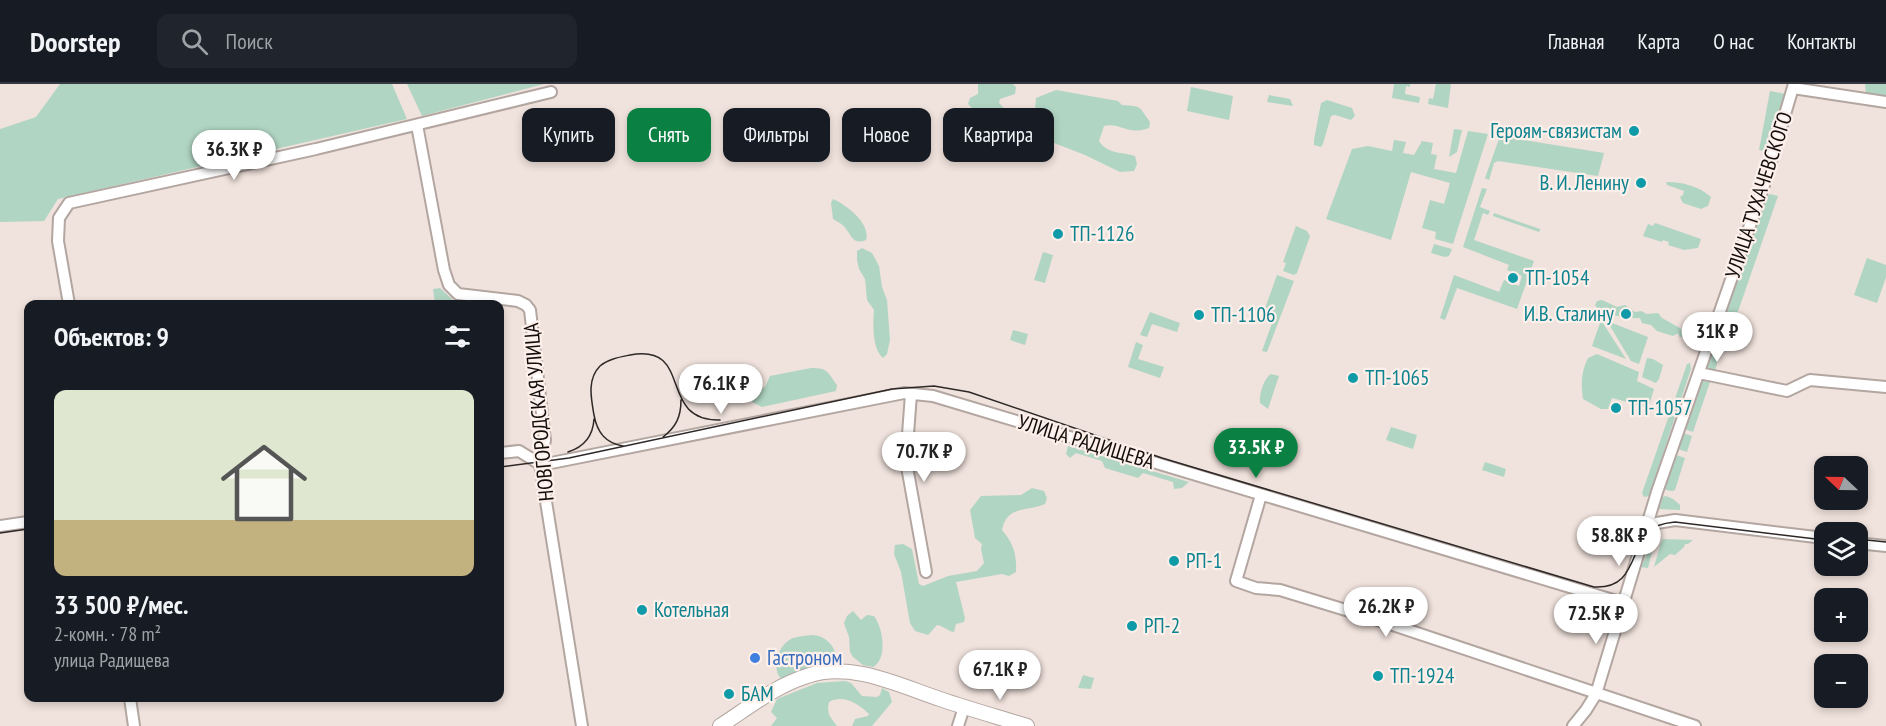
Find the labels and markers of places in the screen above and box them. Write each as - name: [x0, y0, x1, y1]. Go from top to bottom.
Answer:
- place label: Героям-связистам: [1490, 117, 1622, 144]
- marker: Героям-связистам: [1627, 124, 1641, 138]
- pin: 36.3K ₽: [179, 130, 289, 181]
- place label: В. И. Ленину: [1540, 169, 1629, 196]
- marker: В. И. Ленину: [1634, 176, 1648, 190]
- place label: ТП-1126: [1070, 220, 1134, 247]
- marker: ТП-1126: [1051, 227, 1065, 241]
- place label: ТП-1054: [1525, 264, 1590, 291]
- marker: ТП-1054: [1506, 271, 1520, 285]
- place label: И.В. Сталину: [1524, 300, 1614, 327]
- place label: ТП-1106: [1211, 301, 1275, 328]
- marker: И.В. Сталину: [1619, 307, 1633, 321]
- marker: ТП-1106: [1192, 308, 1206, 322]
- pin: 31K ₽: [1675, 312, 1759, 363]
- pin: 76.1K ₽: [666, 364, 776, 415]
- place label: ТП-1065: [1365, 364, 1429, 391]
- marker: ТП-1065: [1346, 371, 1360, 385]
- place label: ТП-1057: [1628, 394, 1692, 421]
- marker: ТП-1057: [1609, 401, 1623, 415]
- pin: 33.5K ₽: [1201, 428, 1311, 479]
- pin: 70.7K ₽: [869, 432, 979, 483]
- pin: 58.8K ₽: [1564, 516, 1674, 567]
- place label: РП-1: [1186, 547, 1222, 574]
- marker: РП-1: [1167, 554, 1181, 568]
- pin: 26.2K ₽: [1331, 587, 1441, 638]
- pin: 72.5K ₽: [1541, 594, 1651, 645]
- place label: Котельная: [654, 596, 729, 623]
- marker: Котельная: [635, 603, 649, 617]
- place label: РП-2: [1144, 612, 1180, 639]
- marker: РП-2: [1125, 619, 1139, 633]
- place label: Гастроном: [767, 644, 842, 671]
- pin: 67.1K ₽: [945, 650, 1055, 701]
- marker: Гастроном: [748, 651, 762, 665]
- place label: ТП-1924: [1390, 662, 1455, 689]
- marker: ТП-1924: [1371, 669, 1385, 683]
- place label: БАМ: [741, 680, 774, 707]
- marker: БАМ: [722, 687, 736, 701]

